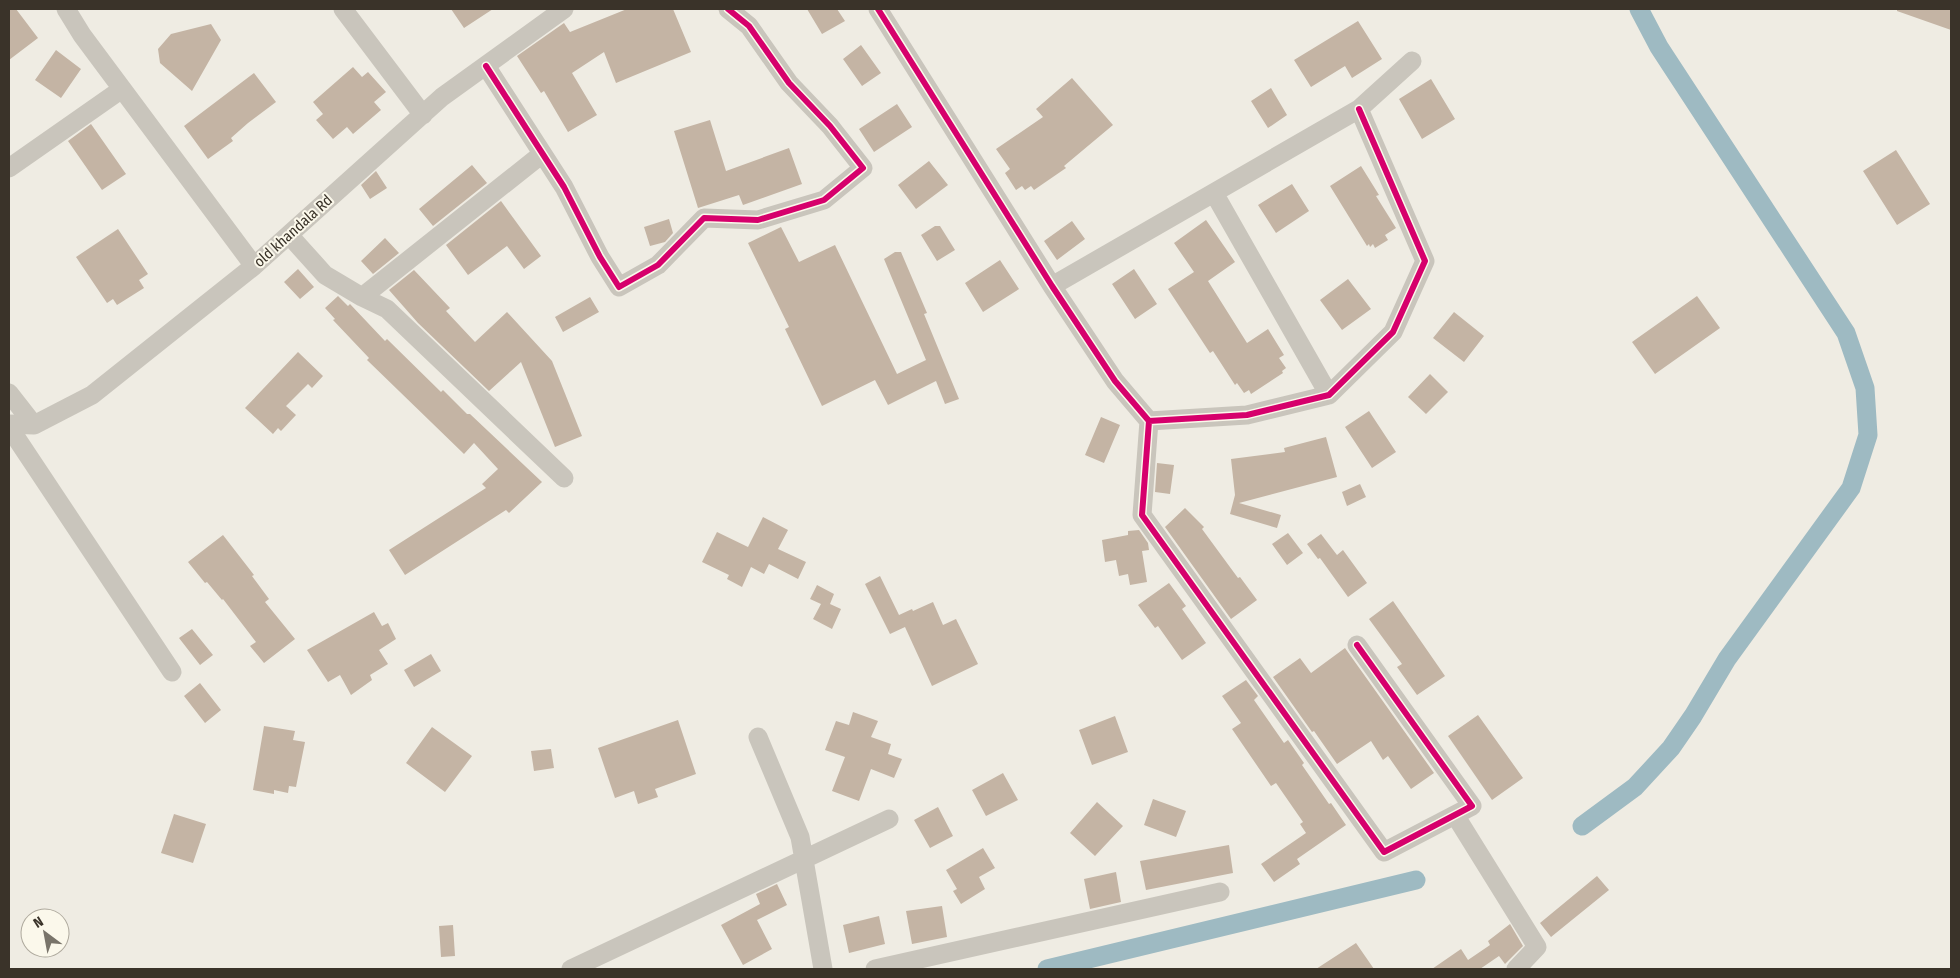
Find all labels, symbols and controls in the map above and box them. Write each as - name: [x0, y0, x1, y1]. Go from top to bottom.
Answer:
- street label: old khandala Rd: [250, 191, 336, 271]
- north arrow: [20, 908, 70, 958]
- text: N: [30, 913, 46, 932]

